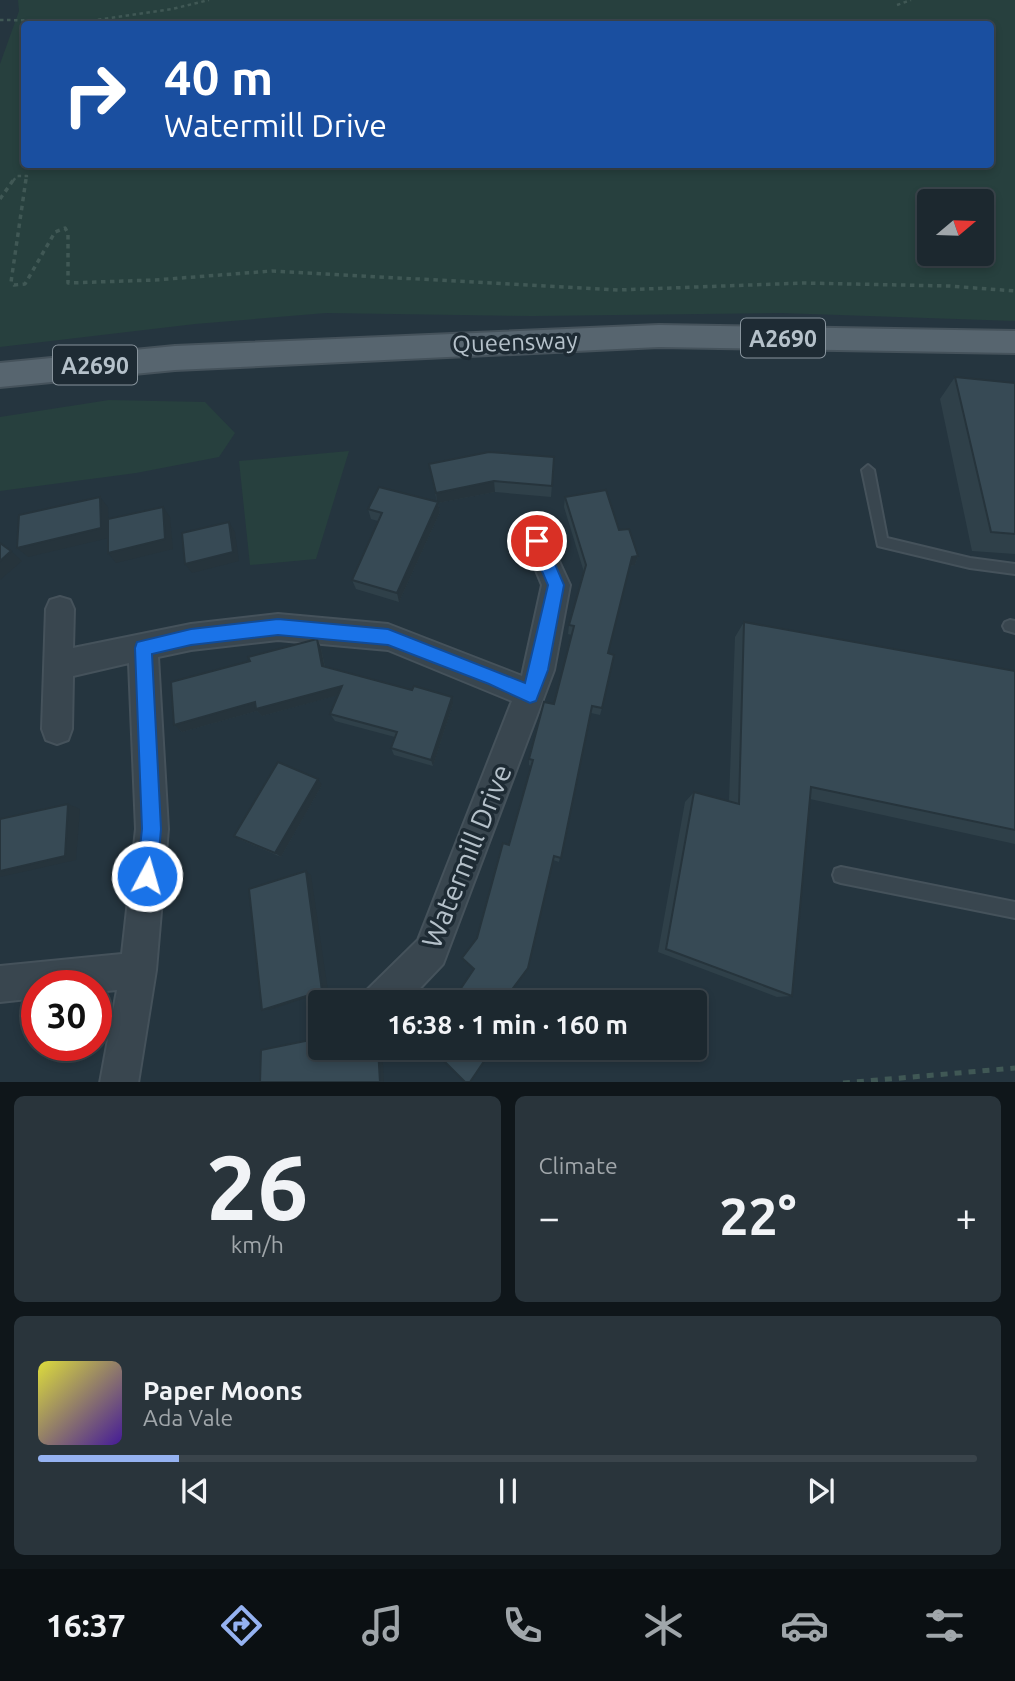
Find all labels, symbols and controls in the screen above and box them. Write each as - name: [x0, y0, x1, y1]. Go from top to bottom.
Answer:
- icon: right: [49, 49, 140, 140]
- text: 40 m: [164, 49, 273, 104]
- text: Watermill Drive: [164, 107, 387, 143]
- north arrow: [917, 189, 994, 266]
- map controls: [917, 189, 994, 266]
- road number: A2690: [741, 318, 825, 358]
- street label: Queensway: [452, 326, 579, 358]
- road number: A2690: [53, 346, 137, 384]
- pin: [507, 511, 567, 571]
- icon: arrive: [518, 522, 556, 560]
- street label: Watermill Drive: [415, 760, 517, 952]
- position arrow: [110, 839, 184, 913]
- speed limit sign: 30: [21, 970, 112, 1061]
- text: 16:38 · 1 min · 160 m: [387, 1010, 628, 1039]
- text: 26: [206, 1135, 309, 1237]
- text: Climate: [539, 1153, 618, 1178]
- text: 22°: [719, 1187, 796, 1245]
- text: −: [539, 1196, 560, 1238]
- text: +: [956, 1196, 977, 1238]
- text: km/h: [231, 1232, 284, 1257]
- text: Paper Moons: [143, 1376, 302, 1405]
- text: Ada Vale: [143, 1405, 233, 1430]
- icon: previous: [176, 1472, 214, 1510]
- icon: pause: [489, 1472, 527, 1510]
- icon: next: [802, 1472, 840, 1510]
- icon: directions: [217, 1601, 266, 1650]
- icon: music: [358, 1601, 407, 1650]
- icon: phone: [498, 1601, 547, 1650]
- icon: climate: [639, 1601, 688, 1650]
- icon: car: [780, 1601, 829, 1650]
- icon: filters: [920, 1601, 969, 1650]
- text: 16:37: [46, 1607, 126, 1643]

